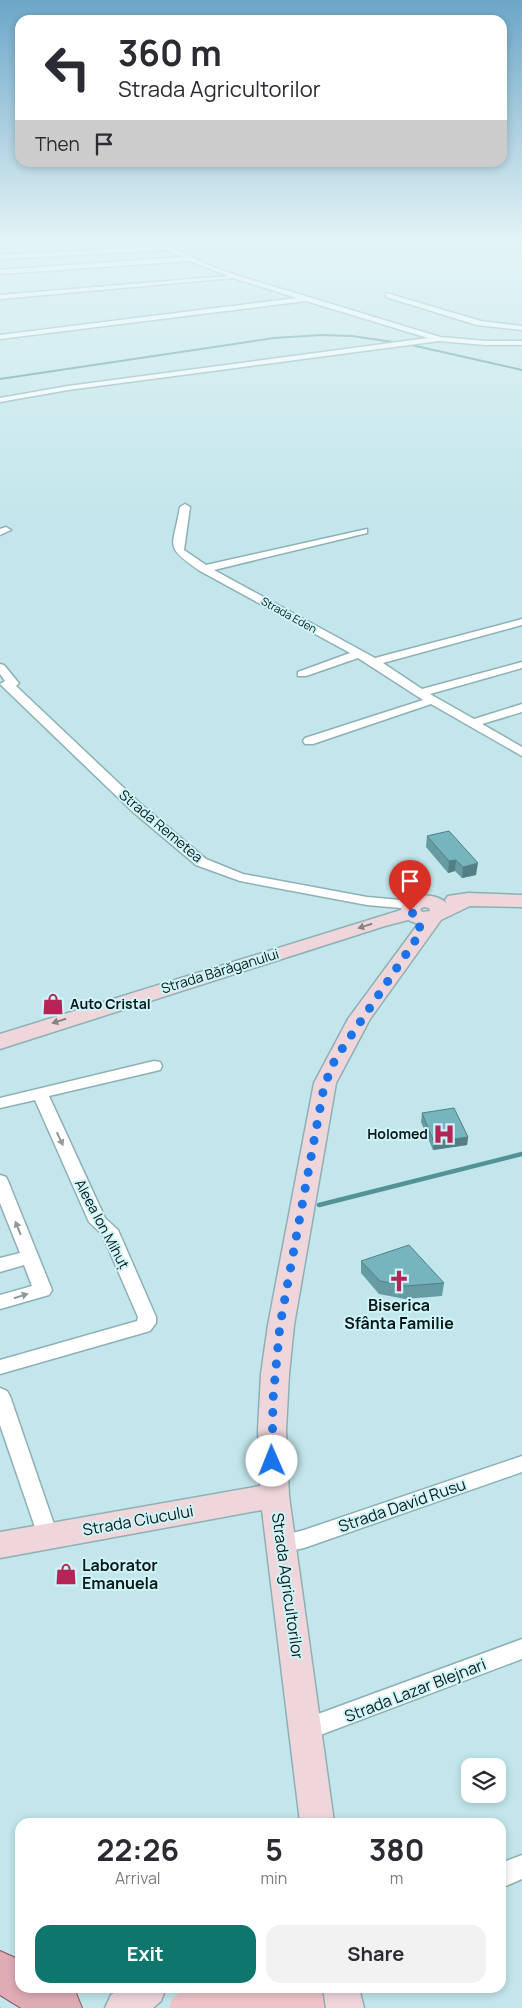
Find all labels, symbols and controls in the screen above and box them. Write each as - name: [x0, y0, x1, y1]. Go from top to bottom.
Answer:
- text: 360 m: [118, 29, 222, 77]
- icon: left: [35, 35, 100, 100]
- text: Strada Agricultorilor: [118, 74, 321, 104]
- icon: arrive: [90, 130, 118, 158]
- text: Then: [35, 131, 80, 157]
- street label: Strada Eden: [259, 593, 320, 636]
- street label: Strada Remetea: [116, 785, 207, 866]
- pin: [389, 860, 431, 911]
- icon: arrive: [396, 867, 424, 895]
- one-way arrow: [357, 923, 372, 930]
- street label: Strada Bărăganului: [159, 944, 281, 997]
- shop icon: Auto Cristal: [40, 991, 66, 1017]
- place label: Auto Cristal: [70, 994, 151, 1013]
- one-way arrow: [52, 1018, 67, 1026]
- hospital icon: Holomed: [431, 1121, 457, 1147]
- place label: Holomed: [367, 1124, 428, 1143]
- one-way arrow: [57, 1132, 65, 1146]
- street label: Aleea Ion Mihuț: [71, 1176, 134, 1272]
- one-way arrow: [14, 1220, 22, 1235]
- church icon: Biserica Sfânta Familie: [386, 1268, 412, 1294]
- one-way arrow: [14, 1292, 29, 1299]
- place label: Biserica Sfânta Familie: [344, 1294, 454, 1334]
- position arrow: [245, 1434, 297, 1486]
- street label: Strada David Rusu: [335, 1473, 469, 1537]
- street label: Strada Ciucului: [81, 1499, 195, 1541]
- street label: Strada Agricultorilor: [267, 1511, 309, 1661]
- place label: Laborator Emanuela: [82, 1554, 158, 1594]
- shop icon: Laborator Emanuela: [53, 1561, 79, 1587]
- street label: Strada Lazar Blejnari: [341, 1653, 489, 1727]
- map controls: [461, 1758, 506, 1803]
- button: layers: [461, 1758, 506, 1803]
- text: 22:26: [97, 1829, 179, 1870]
- text: 5: [265, 1829, 283, 1870]
- text: 380: [369, 1829, 424, 1870]
- text: Arrival: [115, 1867, 161, 1889]
- text: min: [261, 1867, 287, 1889]
- text: m: [390, 1867, 403, 1889]
- button: Exit: [35, 1925, 256, 1983]
- button: Share: [266, 1925, 486, 1983]

